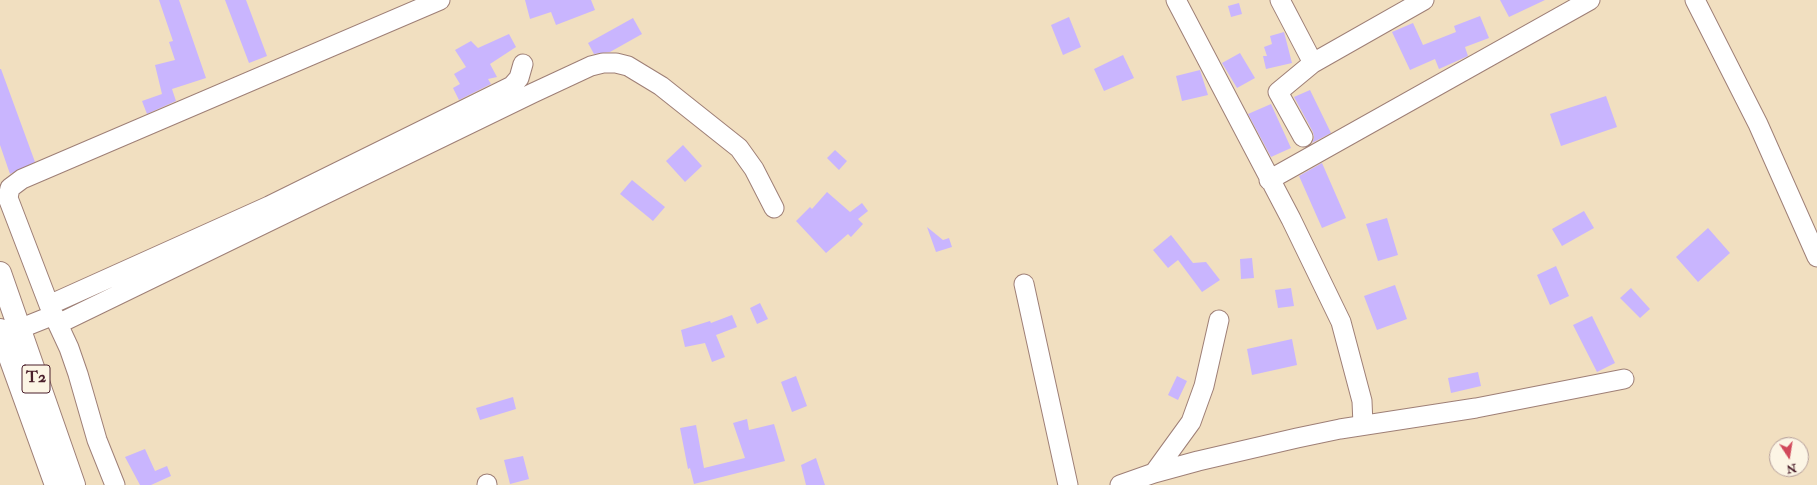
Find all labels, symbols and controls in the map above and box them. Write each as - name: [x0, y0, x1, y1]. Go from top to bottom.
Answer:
- road number: T2: [22, 365, 50, 393]
- north arrow: [1769, 437, 1809, 477]
- text: N: [1785, 461, 1798, 476]

